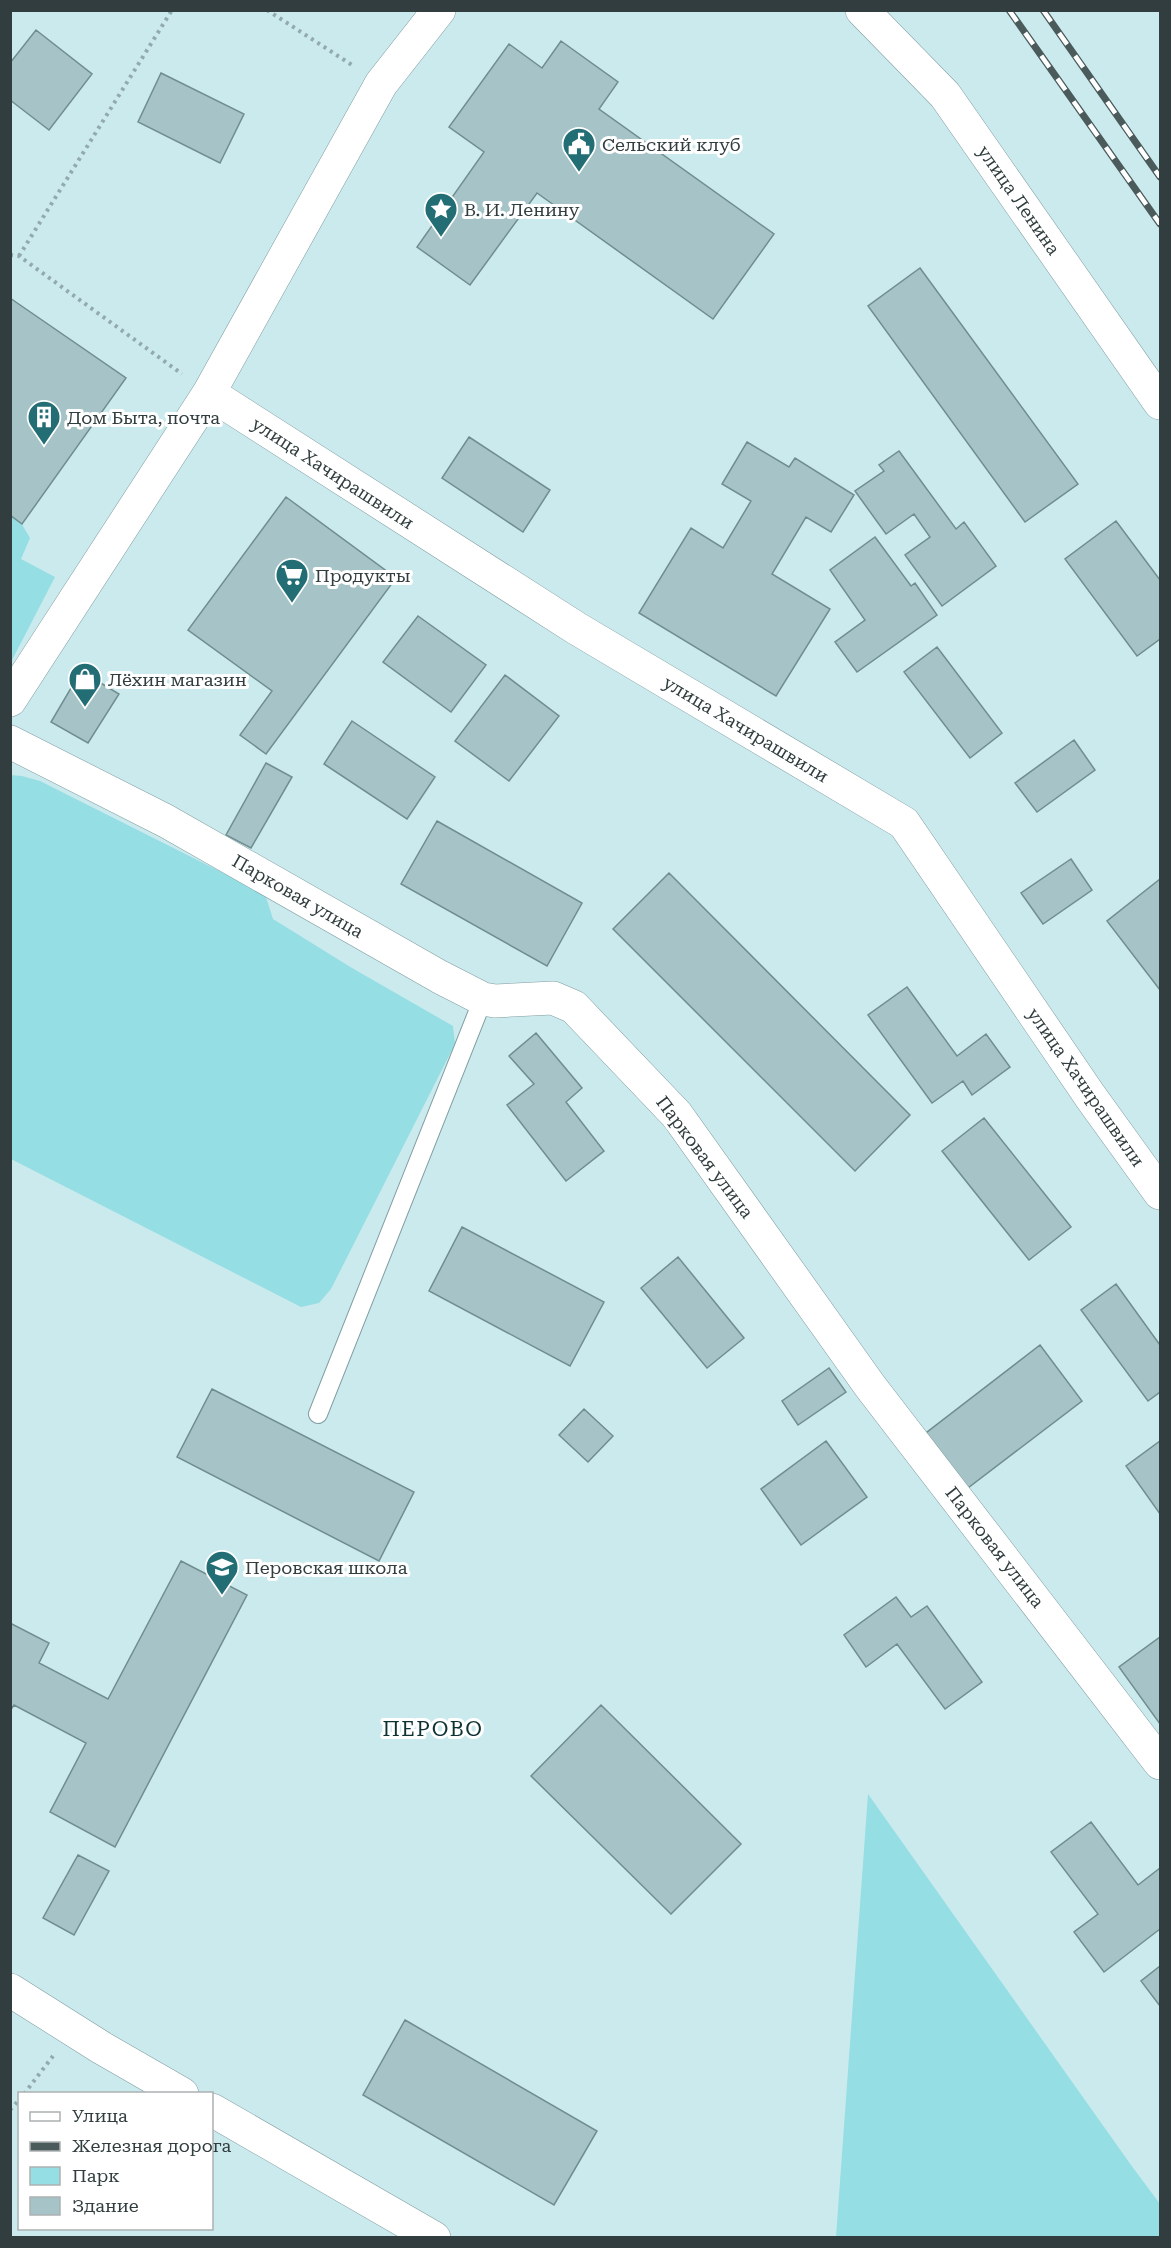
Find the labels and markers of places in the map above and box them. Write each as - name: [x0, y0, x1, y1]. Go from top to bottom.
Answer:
- public building icon: Сельский клуб: [561, 126, 597, 173]
- place label: Сельский клуб: [602, 134, 741, 155]
- place icon: В. И. Ленину: [423, 191, 459, 238]
- place label: В. И. Ленину: [464, 199, 580, 220]
- building icon: Дом Быта, почта: [26, 399, 62, 446]
- place label: Дом Быта, почта: [67, 407, 220, 428]
- supermarket icon: Продукты: [274, 557, 310, 604]
- place label: Продукты: [315, 565, 411, 586]
- shop icon: Лёхин магазин: [67, 661, 103, 708]
- place label: Лёхин магазин: [108, 669, 247, 690]
- school or university icon: Перовская школа: [204, 1549, 240, 1596]
- place label: Перовская школа: [245, 1557, 408, 1578]

